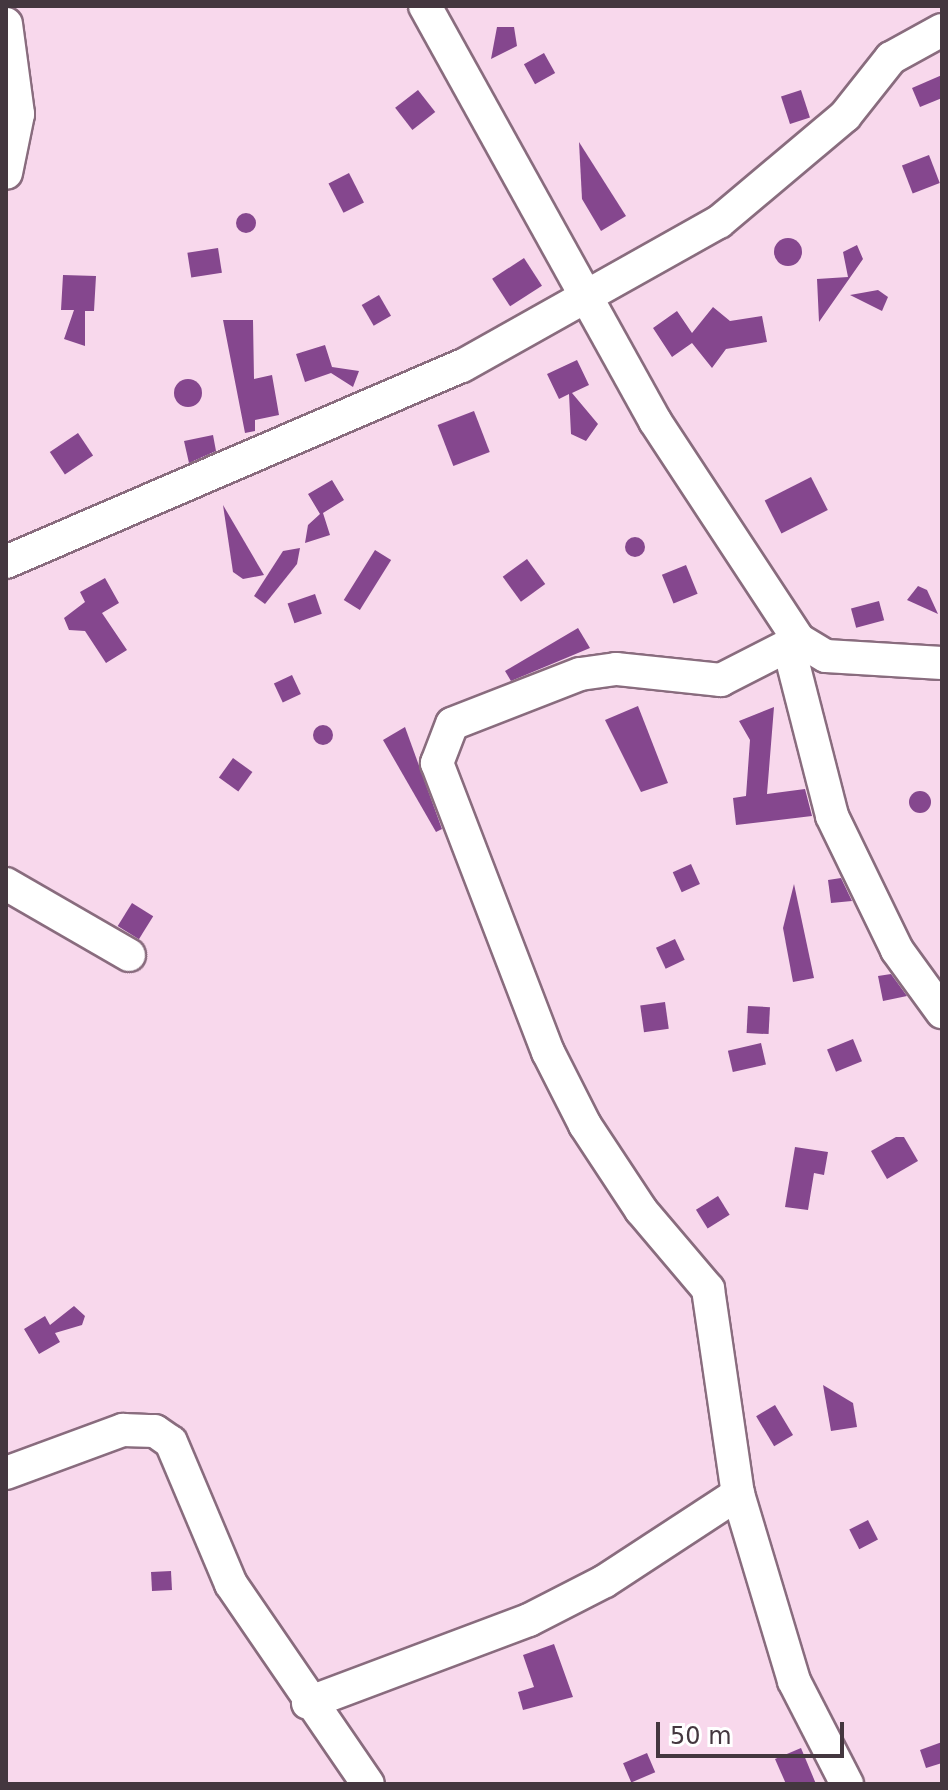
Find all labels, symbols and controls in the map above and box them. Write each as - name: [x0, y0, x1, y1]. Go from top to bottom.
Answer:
- scale bar: [660, 1706, 848, 1756]
- text: 50 m: [670, 1722, 732, 1750]

